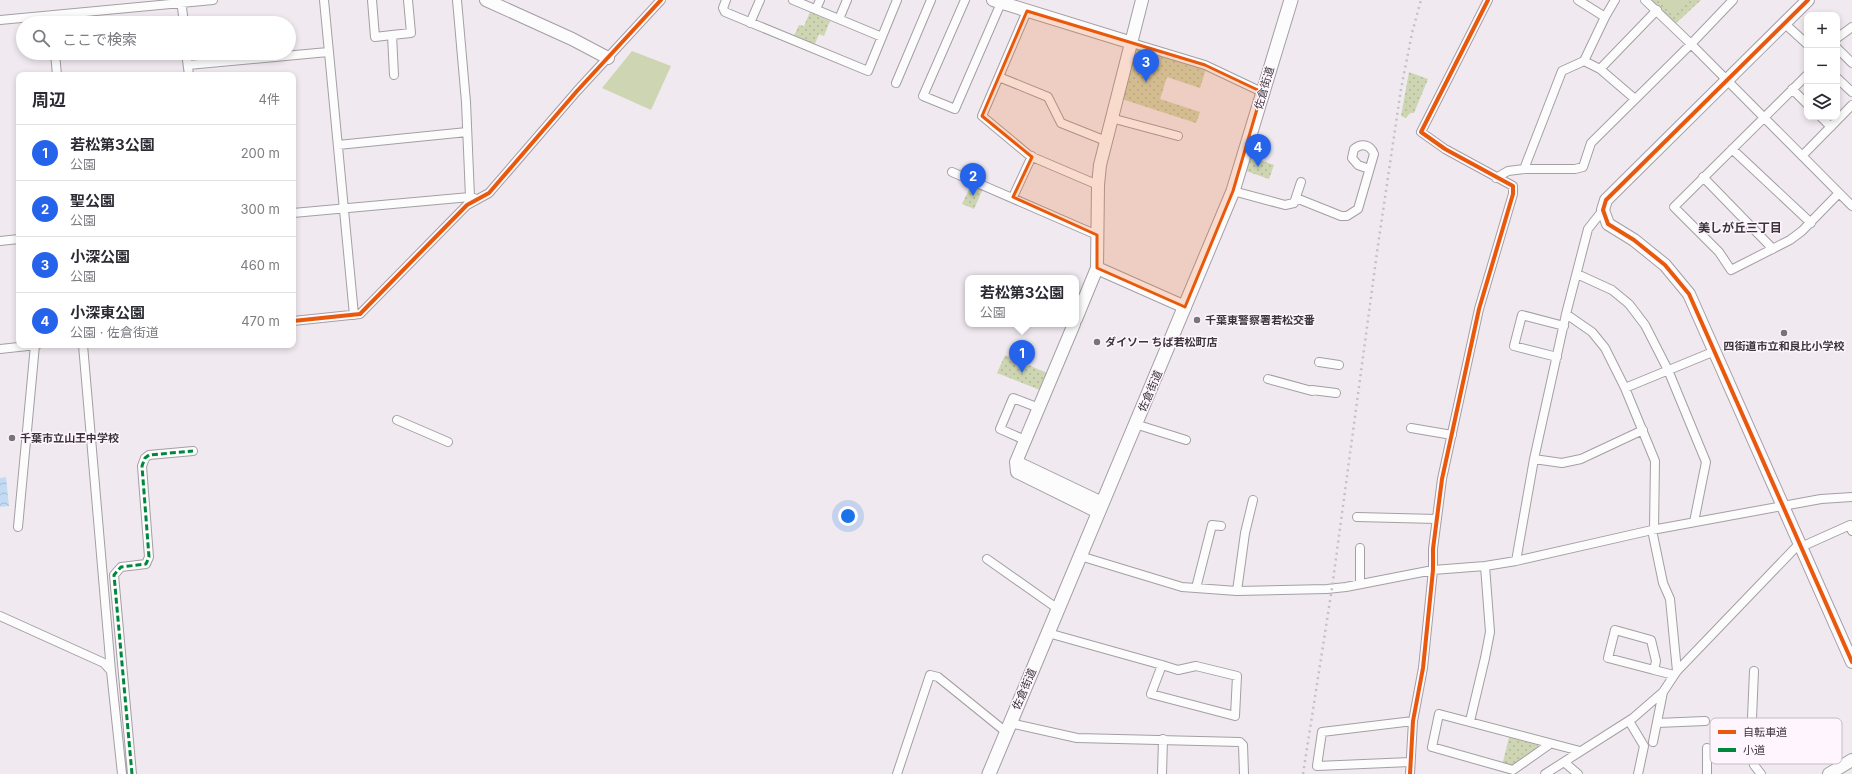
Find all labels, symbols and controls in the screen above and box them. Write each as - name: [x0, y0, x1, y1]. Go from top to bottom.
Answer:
- map controls: [1804, 12, 1840, 120]
- button: +: [1804, 12, 1840, 48]
- search box: [16, 16, 296, 60]
- icon: search: [30, 27, 52, 49]
- text: ここで検索: [62, 30, 137, 49]
- button: −: [1804, 48, 1840, 84]
- pin: 3: [1133, 49, 1159, 82]
- street label: 佐倉街道: [1251, 65, 1277, 111]
- button: layers: [1804, 84, 1840, 120]
- text: 周辺: [32, 90, 66, 110]
- text: 4件: [259, 91, 280, 107]
- pin: 4: [1245, 134, 1271, 167]
- text: 若松第3公園: [70, 135, 155, 154]
- text: 1: [42, 145, 48, 161]
- text: 200 m: [241, 145, 280, 161]
- text: 公園: [70, 156, 96, 172]
- pin: 2: [960, 163, 986, 196]
- text: 聖公園: [70, 191, 115, 210]
- text: 2: [41, 201, 49, 217]
- text: 300 m: [241, 201, 280, 217]
- text: 公園: [70, 212, 96, 228]
- district label: 美しが丘三丁目: [1698, 220, 1782, 235]
- text: 小深公園: [70, 247, 130, 266]
- text: 3: [41, 257, 49, 273]
- text: 460 m: [240, 257, 280, 273]
- text: 公園: [70, 268, 96, 284]
- popup: [965, 275, 1079, 327]
- text: 若松第3公園: [980, 283, 1064, 302]
- text: 小深東公園: [70, 303, 145, 322]
- text: 公園: [980, 304, 1006, 320]
- text: 4: [41, 313, 49, 329]
- text: 470 m: [241, 313, 280, 329]
- place label: 千葉東警察署若松交番: [1205, 313, 1315, 327]
- marker: 千葉東警察署若松交番: [1192, 315, 1202, 325]
- text: 公園 · 佐倉街道: [70, 324, 159, 340]
- marker: 四街道市立和良比小学校: [1779, 328, 1789, 338]
- place label: ダイソー ちば若松町店: [1105, 335, 1218, 349]
- marker: ダイソー ちば若松町店: [1092, 337, 1102, 347]
- place label: 四街道市立和良比小学校: [1724, 339, 1845, 353]
- pin: 1: [1009, 340, 1035, 373]
- street label: 佐倉街道: [1135, 368, 1165, 414]
- place label: 千葉市立山王中学校: [20, 431, 119, 445]
- marker: 千葉市立山王中学校: [7, 433, 17, 443]
- your location: [838, 506, 858, 526]
- street label: 佐倉街道: [1009, 666, 1039, 712]
- legend: [1710, 718, 1842, 764]
- text: 自転車道: [1743, 725, 1787, 739]
- text: 小道: [1743, 743, 1765, 757]

